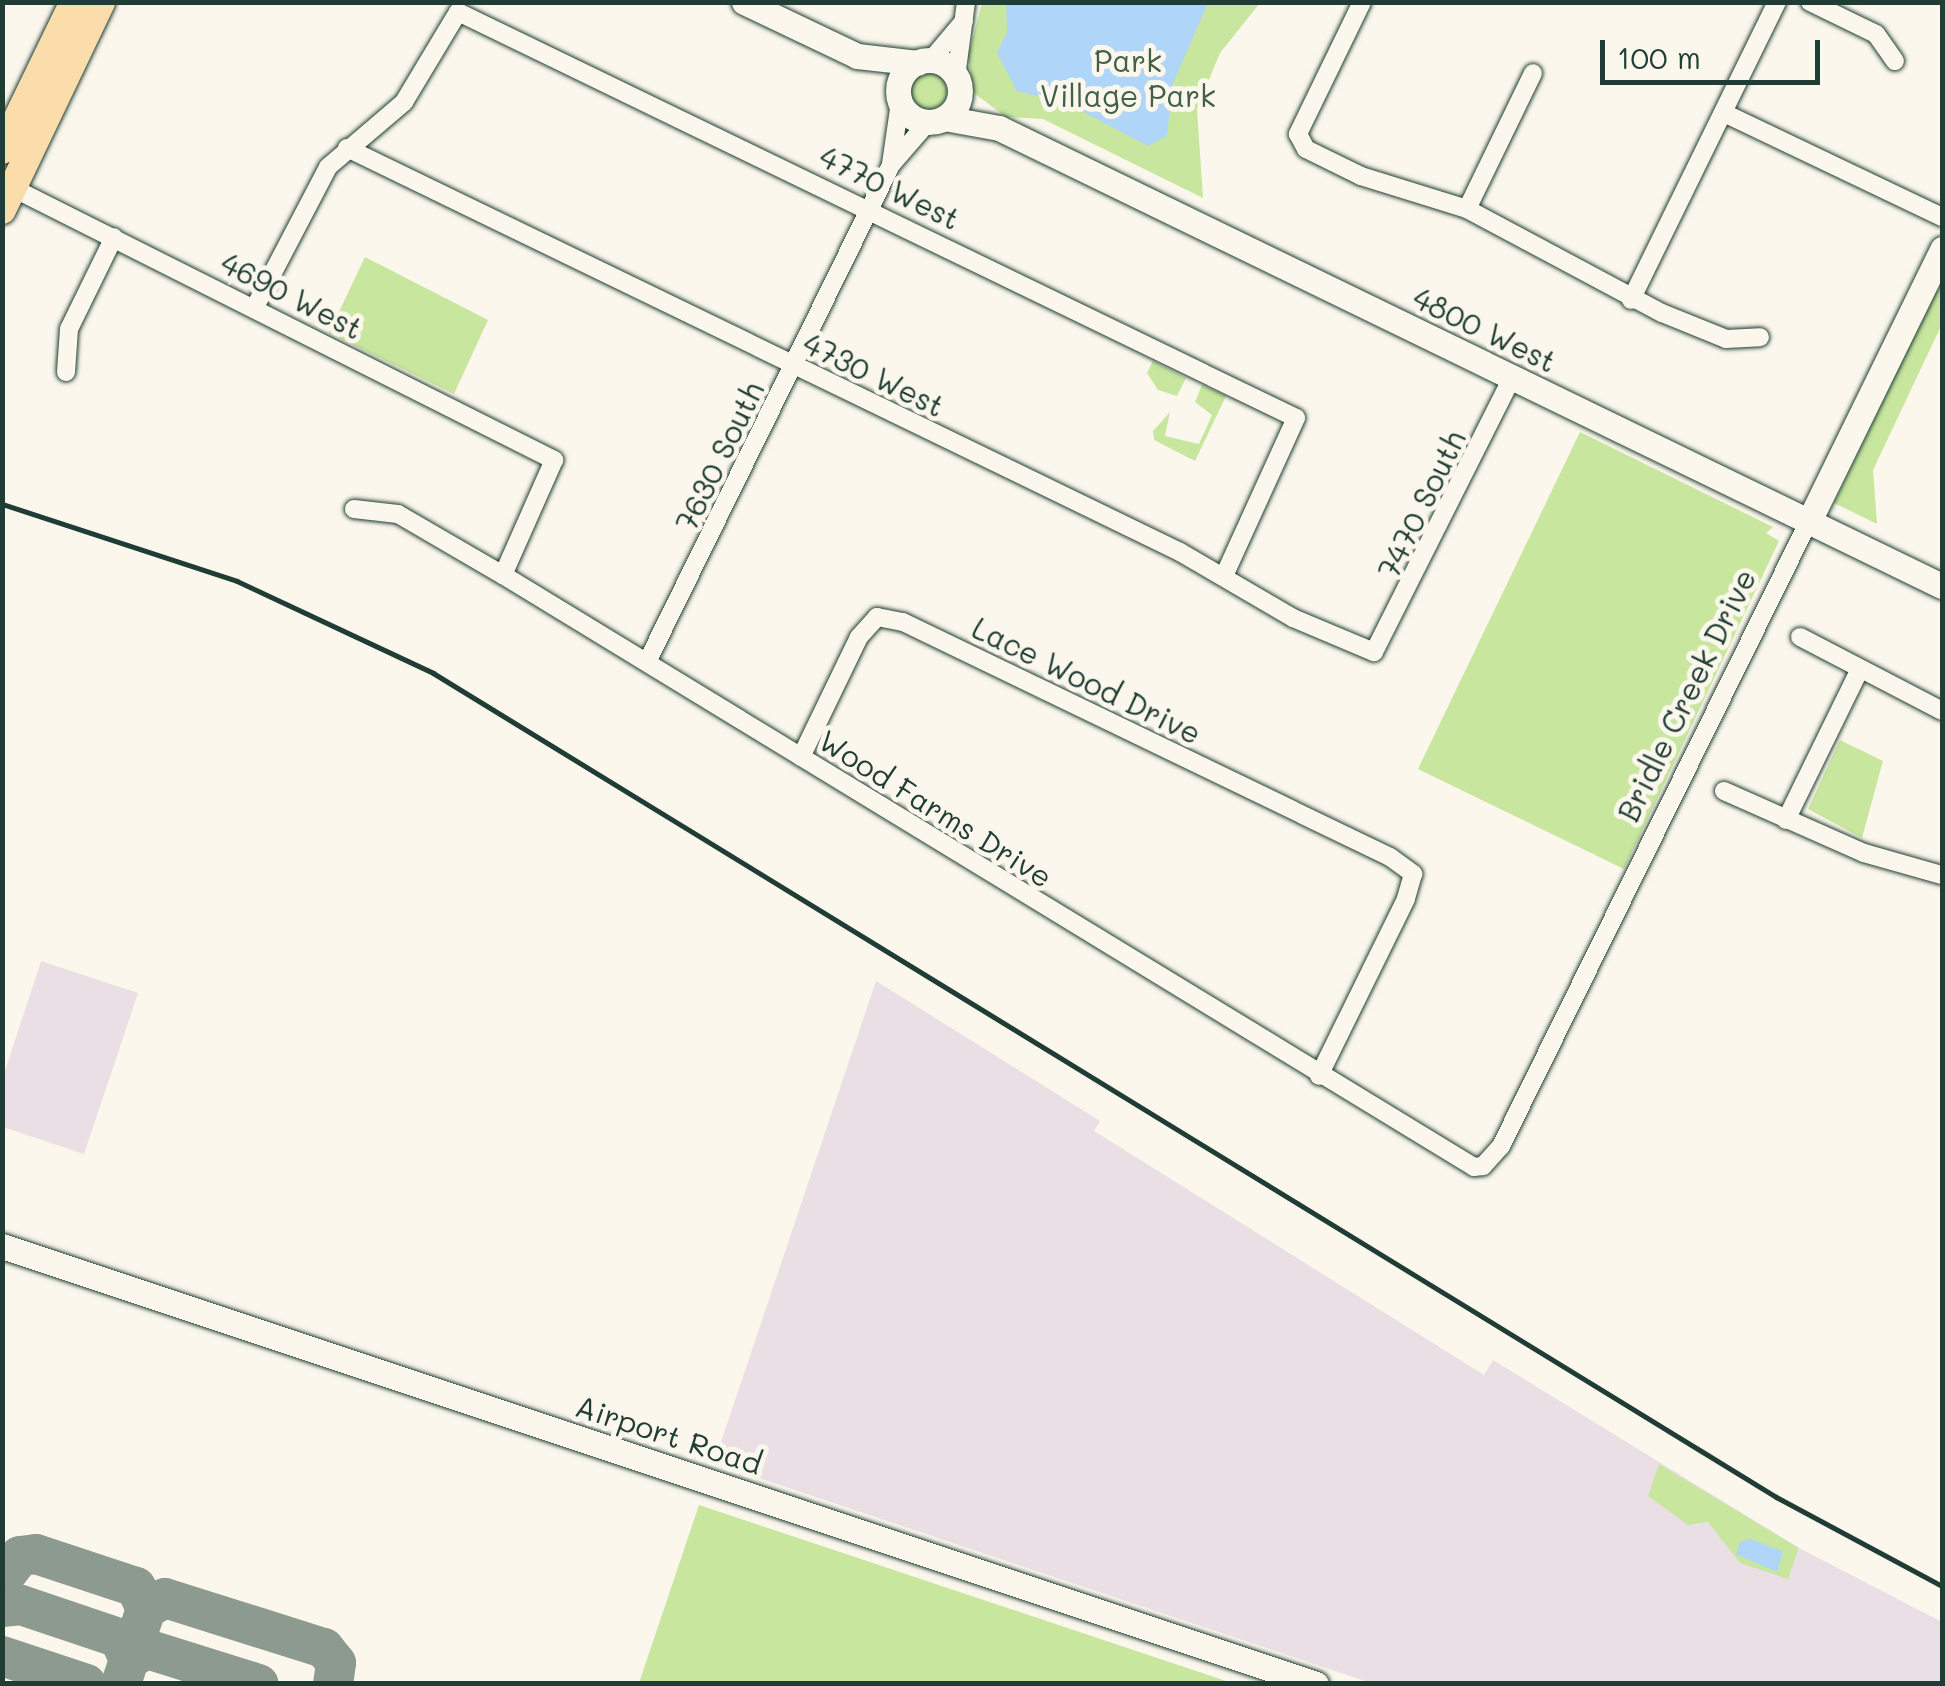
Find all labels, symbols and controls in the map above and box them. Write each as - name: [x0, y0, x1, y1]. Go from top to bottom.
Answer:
- scale bar: [1605, 20, 1825, 82]
- text: 100 m: [1617, 37, 1701, 77]
- park label: Park Village Park: [1040, 42, 1216, 112]
- street label: 4770 West: [814, 138, 966, 236]
- street label: 4690 West: [215, 244, 369, 346]
- street label: 4800 West: [1407, 279, 1563, 379]
- street label: 4730 West: [797, 324, 951, 424]
- street label: 7630 South: [667, 375, 771, 537]
- street label: 7470 South: [1370, 424, 1472, 584]
- street label: Bridle Creek Drive: [1609, 563, 1763, 827]
- street label: Lace Wood Drive: [967, 609, 1207, 751]
- street label: Wood Farms Drive: [813, 722, 1059, 894]
- street label: Airport Road: [571, 1387, 767, 1481]

